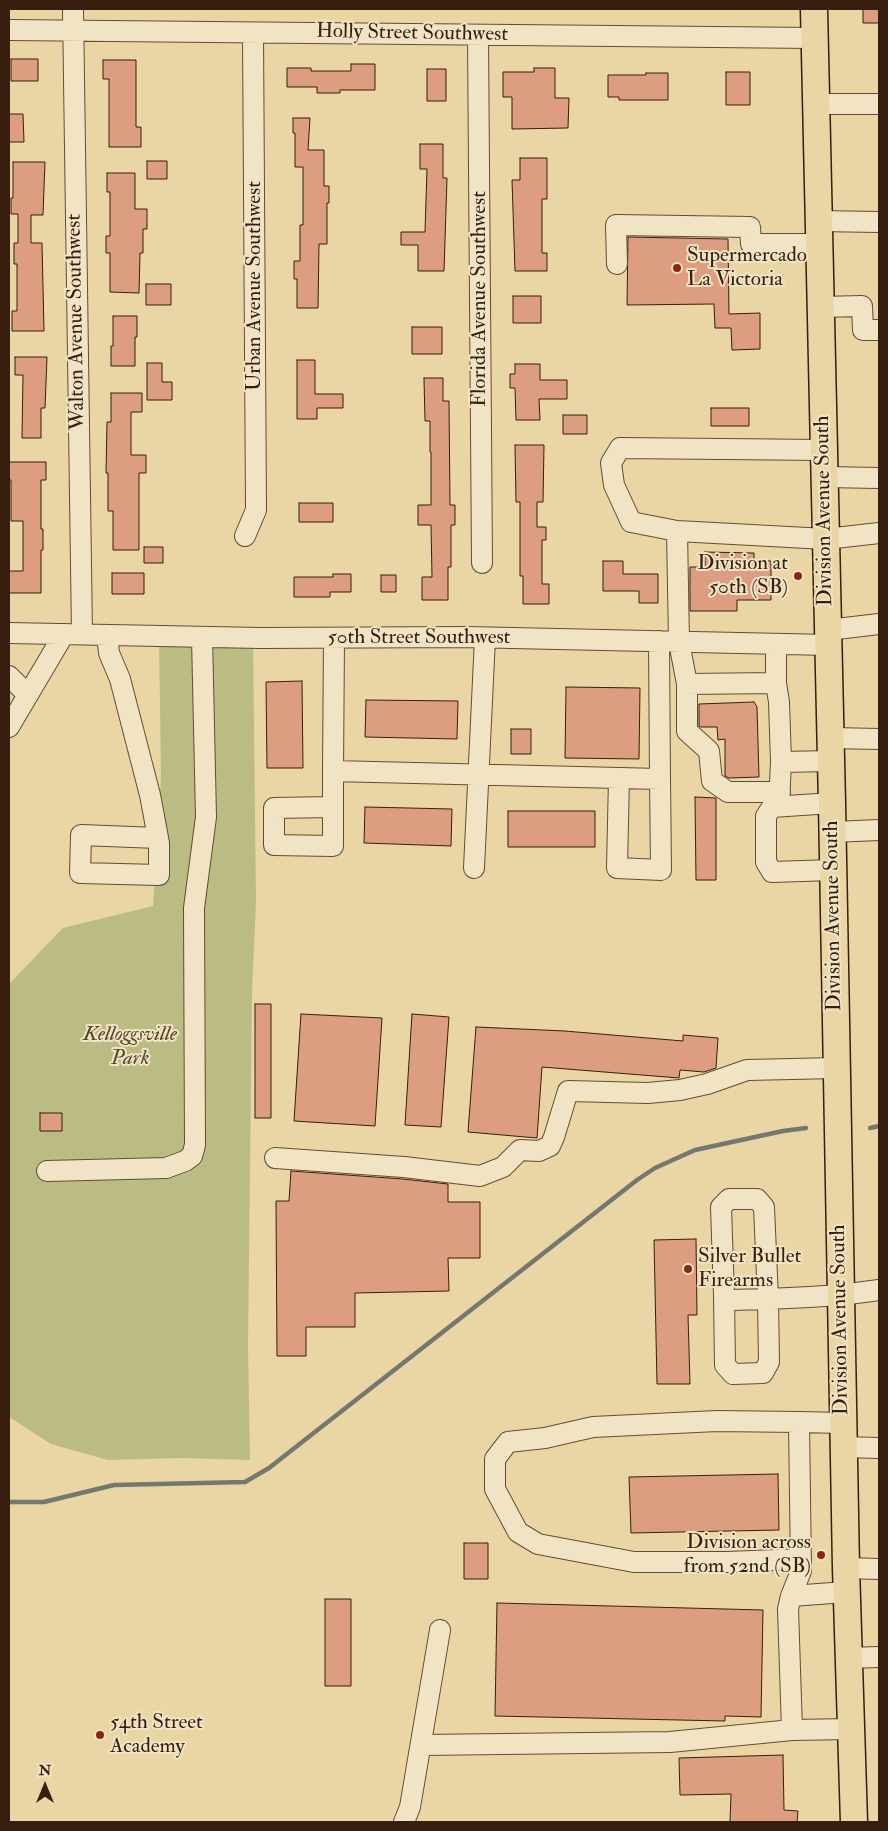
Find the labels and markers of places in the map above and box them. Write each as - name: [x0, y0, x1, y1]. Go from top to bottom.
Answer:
- place label: Supermercado La Victoria: [687, 243, 807, 293]
- marker: Supermercado La Victoria: [671, 262, 683, 274]
- place label: Division at 50th (SB): [697, 551, 788, 601]
- marker: Division at 50th (SB): [792, 570, 804, 582]
- place label: Silver Bullet Firearms: [698, 1244, 801, 1294]
- marker: Silver Bullet Firearms: [682, 1263, 694, 1275]
- place label: Division across from 52nd (SB): [683, 1530, 811, 1580]
- marker: Division across from 52nd (SB): [815, 1549, 827, 1561]
- place label: 54th Street Academy: [110, 1710, 203, 1760]
- marker: 54th Street Academy: [94, 1729, 106, 1741]

